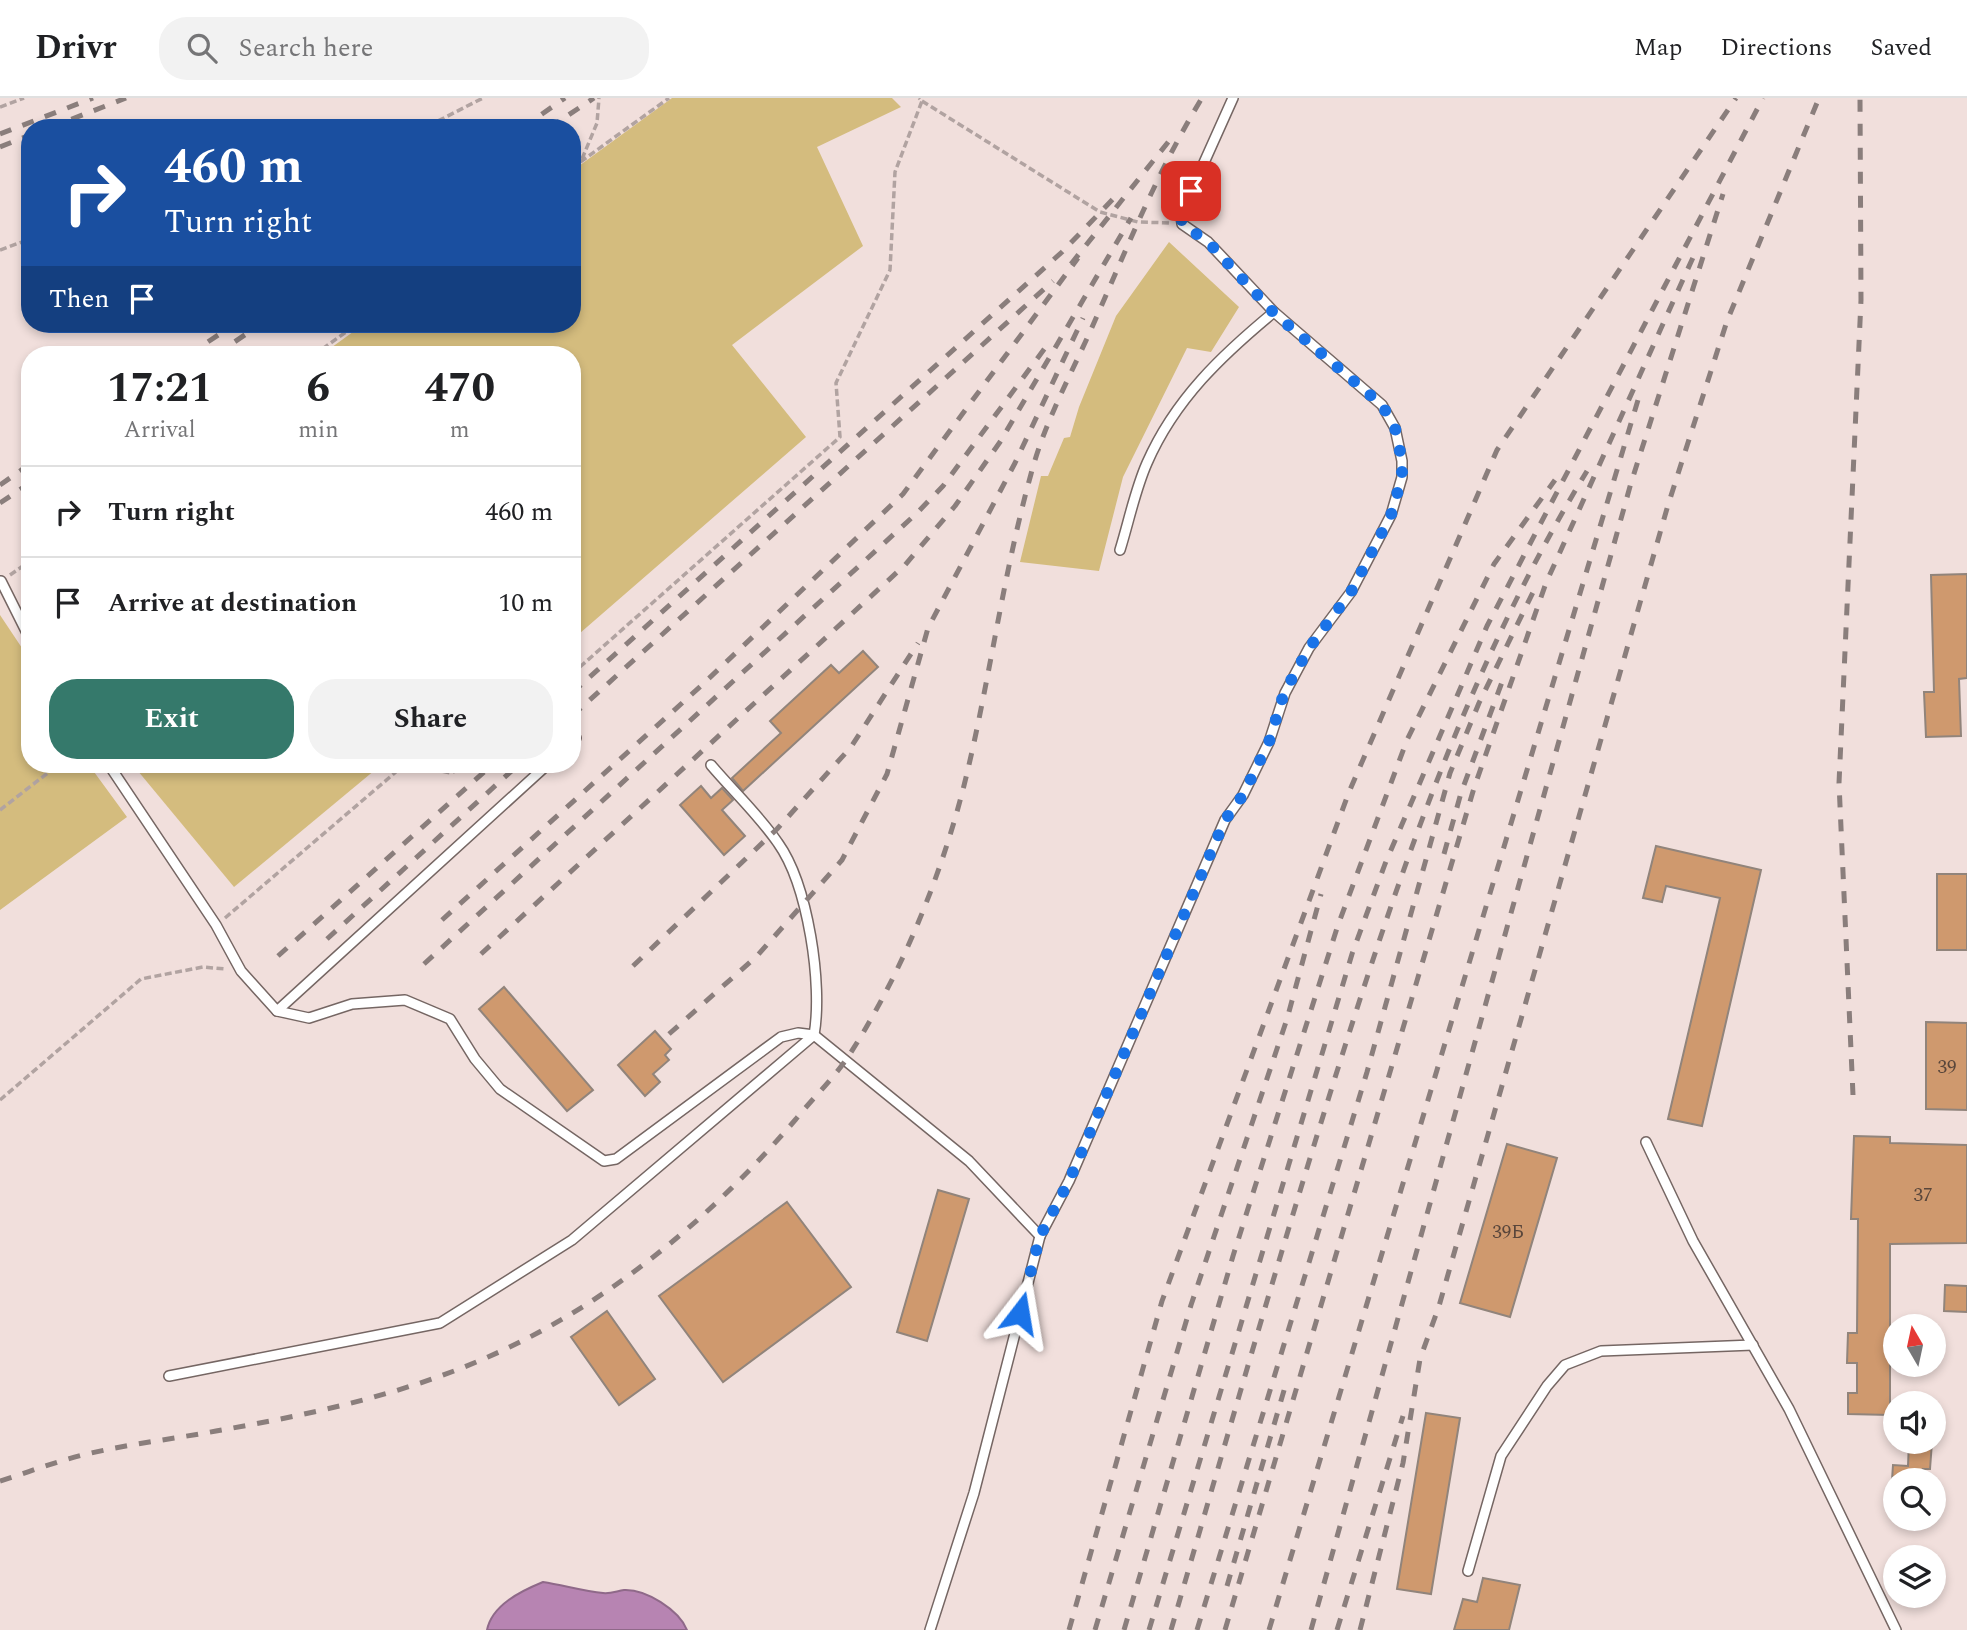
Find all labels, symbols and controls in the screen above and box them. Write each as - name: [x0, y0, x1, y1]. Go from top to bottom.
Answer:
- search box: [159, 17, 649, 80]
- text: Drivr: [35, 23, 117, 73]
- text: Search here: [239, 28, 373, 68]
- icon: search: [183, 29, 221, 67]
- text: Map: [1634, 30, 1682, 66]
- text: Directions: [1720, 30, 1832, 66]
- text: Saved: [1870, 30, 1932, 66]
- text: 460 m: [164, 130, 303, 205]
- icon: right: [49, 147, 140, 238]
- pin: [1161, 161, 1221, 221]
- icon: arrive: [1172, 172, 1210, 210]
- text: Turn right: [164, 198, 312, 247]
- text: Then: [49, 279, 109, 319]
- icon: arrive: [123, 280, 161, 318]
- text: 17:21: [107, 357, 212, 420]
- text: 6: [307, 357, 330, 420]
- text: 470: [424, 357, 495, 420]
- text: Arrival: [124, 413, 195, 448]
- text: min: [298, 413, 339, 448]
- text: m: [450, 413, 470, 448]
- text: Turn right: [108, 492, 235, 532]
- text: 460 m: [485, 492, 553, 532]
- icon: right: [49, 493, 87, 531]
- text: Arrive at destination: [108, 583, 357, 623]
- text: 10 m: [498, 583, 553, 623]
- icon: arrive: [49, 584, 87, 622]
- button: Exit: [49, 679, 294, 759]
- button: Share: [308, 679, 553, 759]
- house number: 39: [1937, 1053, 1957, 1082]
- house number: 37: [1913, 1181, 1933, 1210]
- house number: 39Б: [1492, 1218, 1524, 1247]
- position arrow: [983, 1276, 1057, 1350]
- north arrow: [1883, 1314, 1946, 1377]
- map controls: [1883, 1314, 1946, 1608]
- button: sound: [1883, 1391, 1946, 1454]
- button: search: [1883, 1468, 1946, 1531]
- button: layers: [1883, 1545, 1946, 1608]

